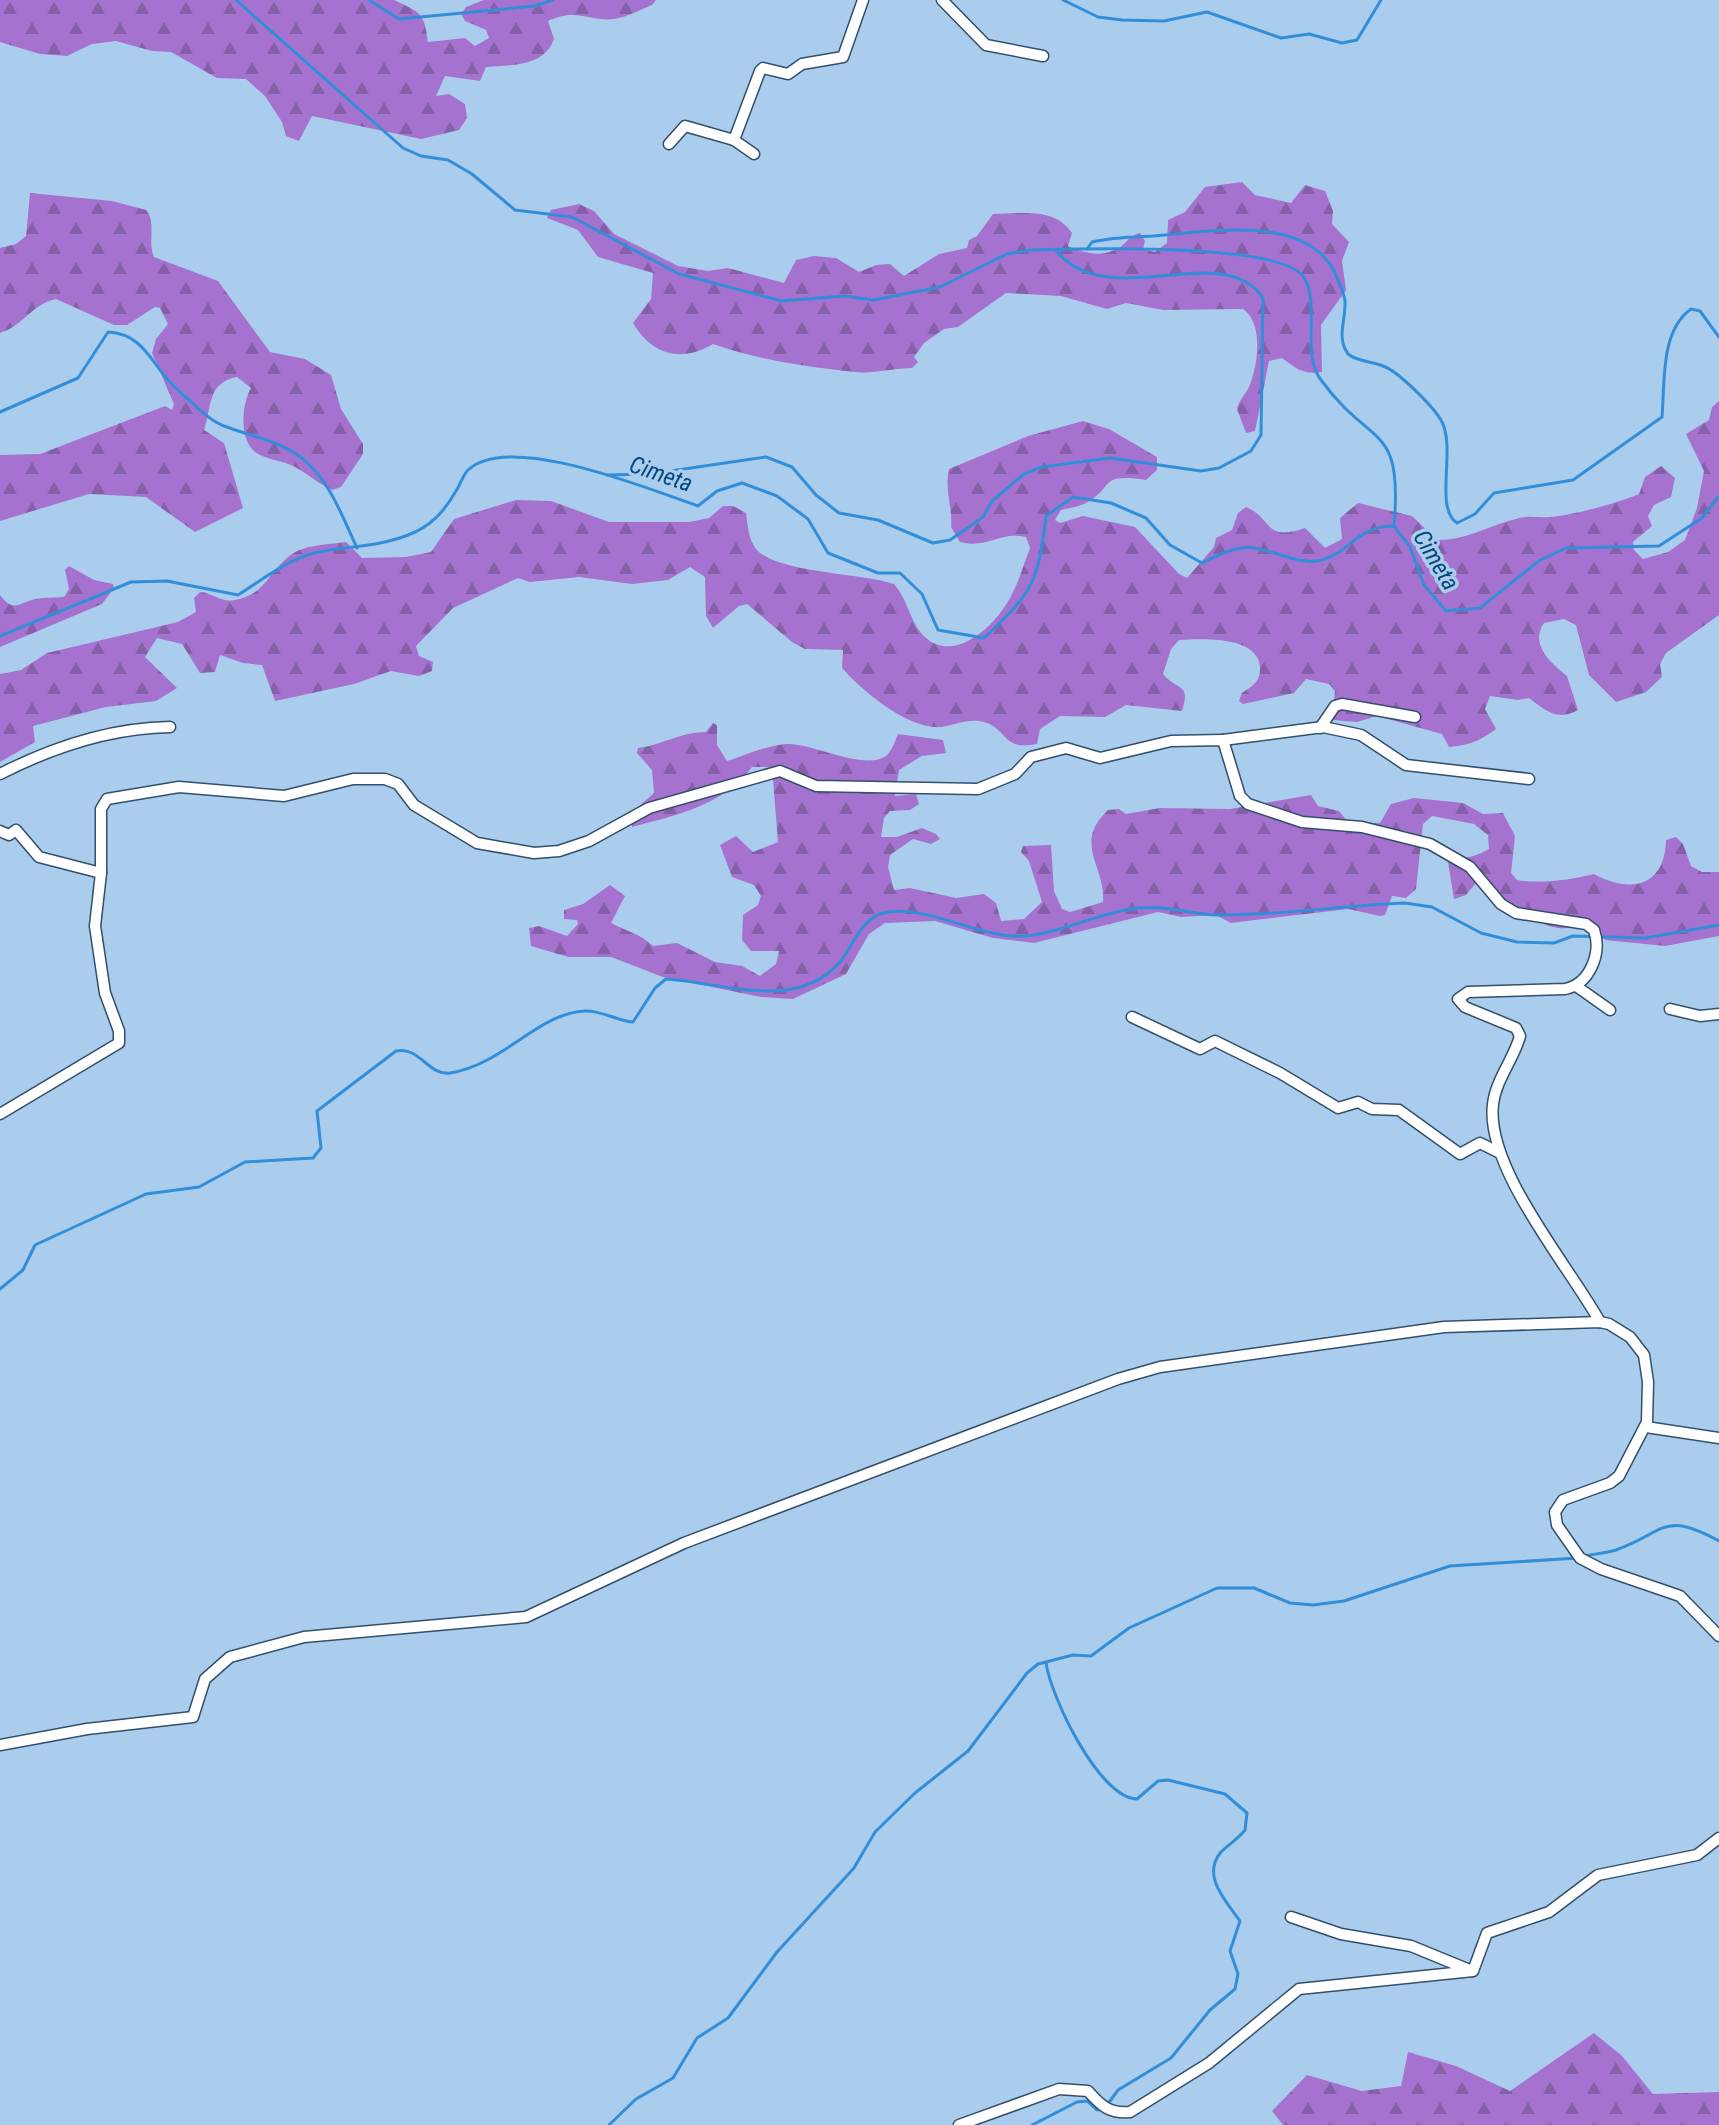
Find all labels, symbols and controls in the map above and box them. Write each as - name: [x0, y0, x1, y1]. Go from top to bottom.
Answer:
- water label: Cimeta: [626, 450, 696, 498]
- water label: Cimeta: [1407, 525, 1465, 595]

